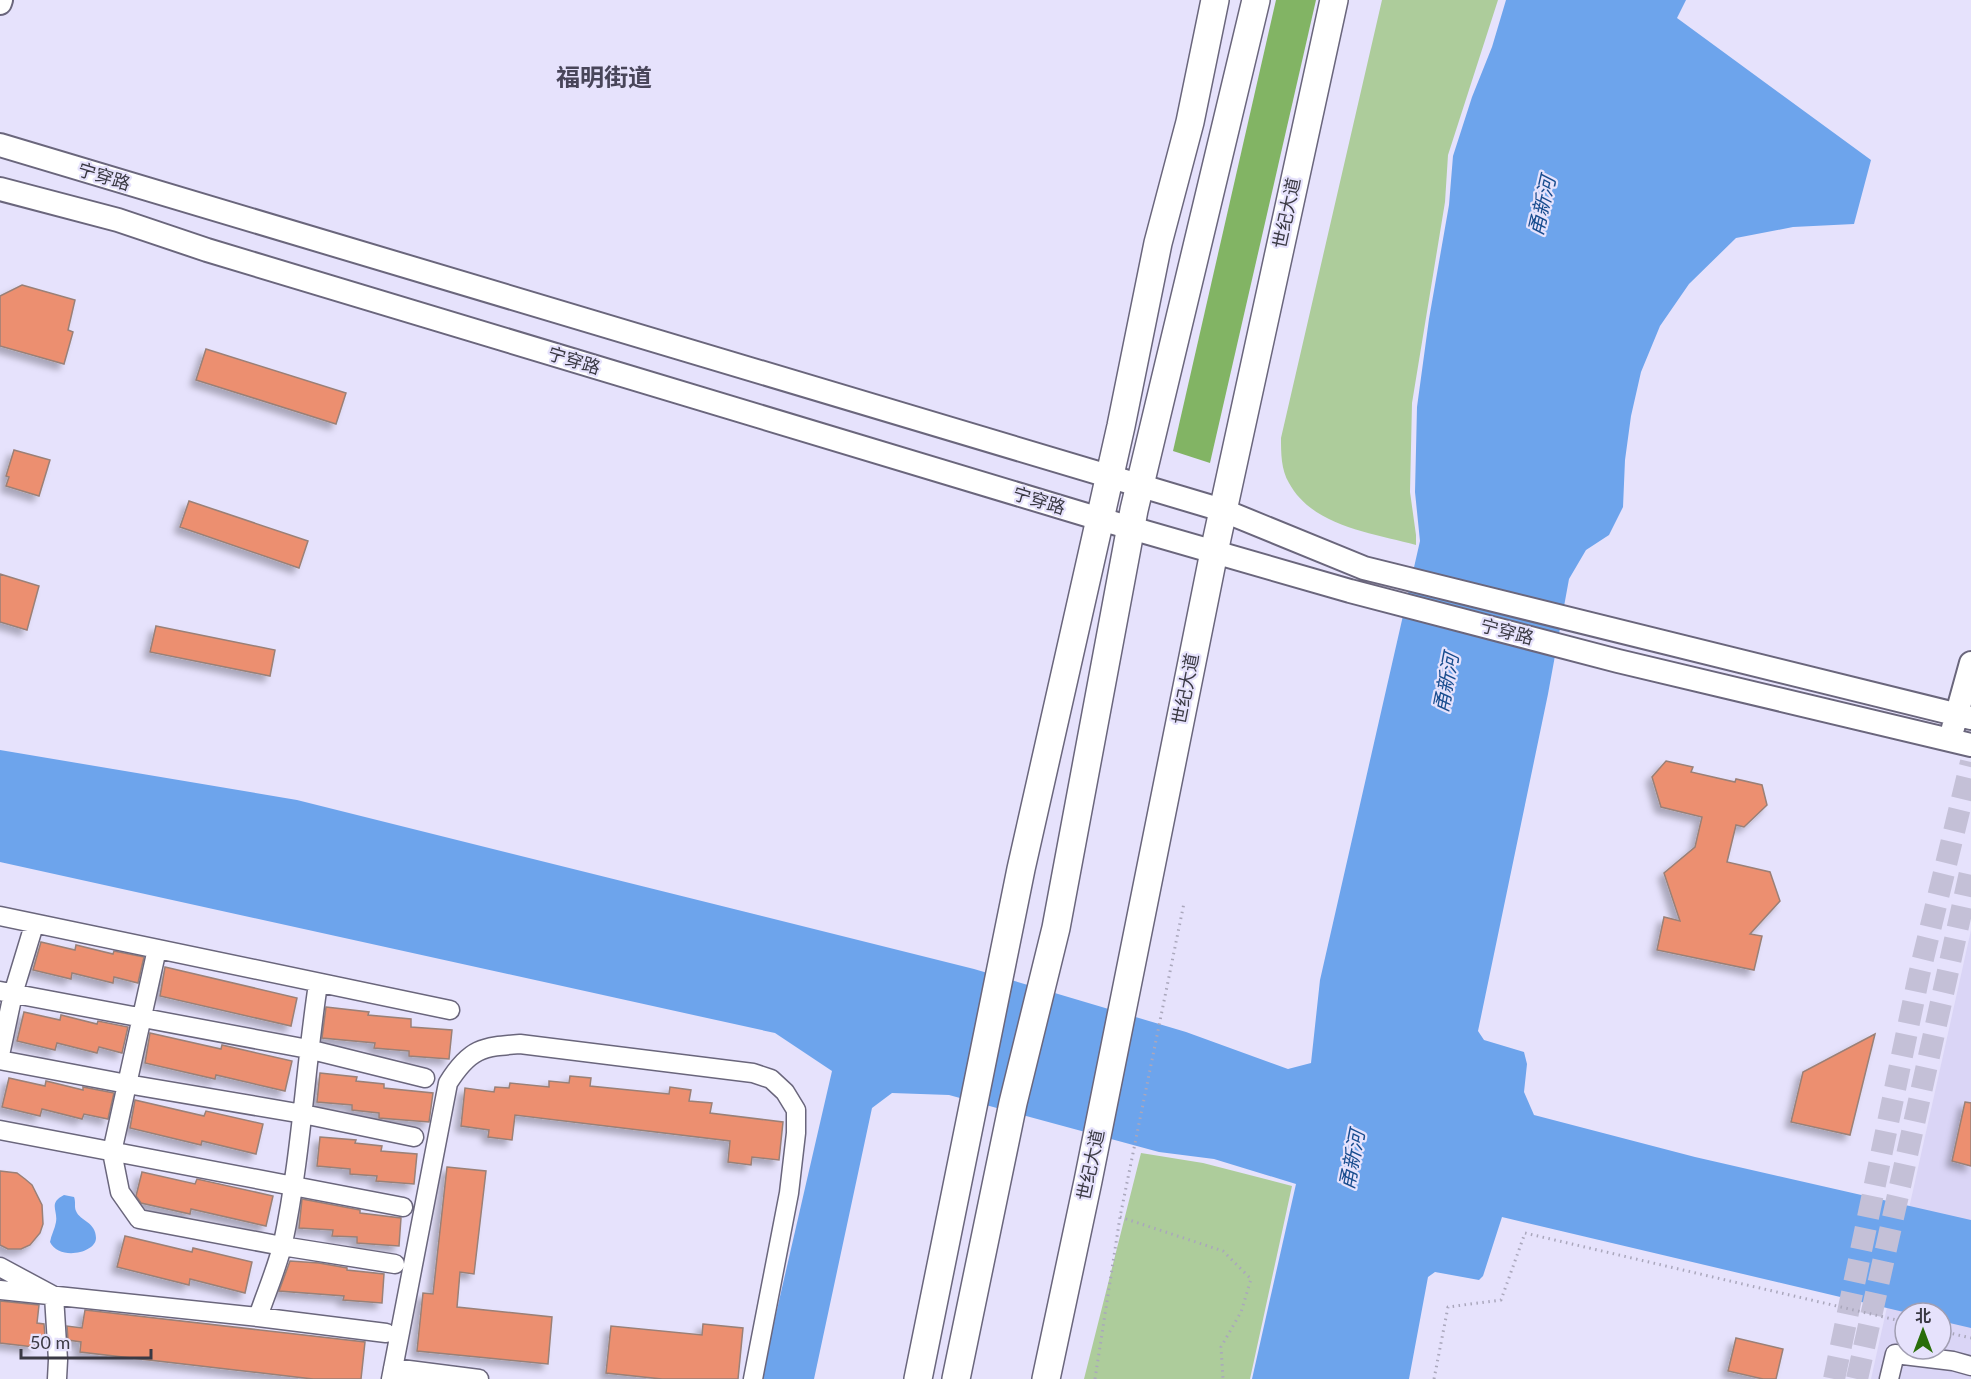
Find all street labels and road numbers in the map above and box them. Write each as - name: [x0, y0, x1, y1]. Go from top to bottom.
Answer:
- street label: 宁穿路: [75, 158, 133, 194]
- street label: 世纪大道: [1268, 175, 1304, 250]
- street label: 宁穿路: [545, 342, 603, 378]
- street label: 宁穿路: [1010, 482, 1068, 518]
- street label: 宁穿路: [1478, 613, 1536, 649]
- street label: 世纪大道: [1167, 651, 1203, 726]
- street label: 世纪大道: [1072, 1127, 1108, 1202]

